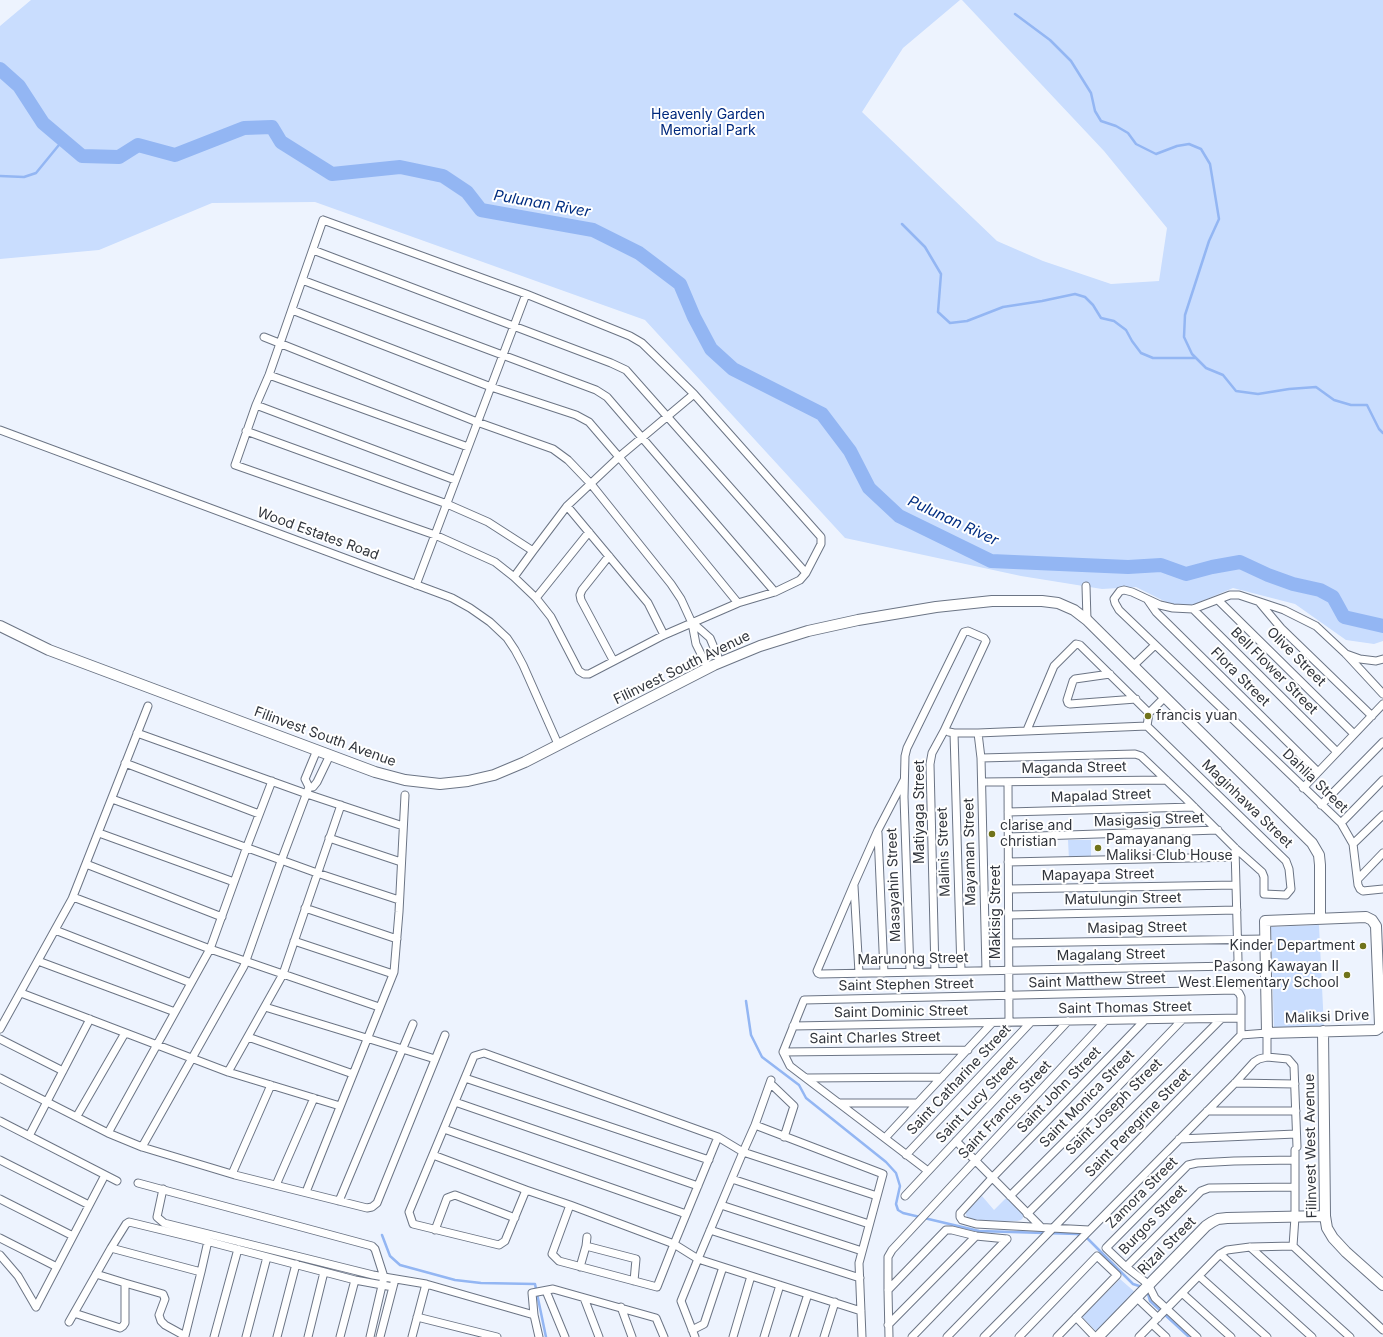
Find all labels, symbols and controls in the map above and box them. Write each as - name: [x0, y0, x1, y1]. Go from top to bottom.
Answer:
- park label: Heavenly Garden Memorial Park: [651, 107, 765, 140]
- water label: Pulunan River: [492, 187, 592, 221]
- water label: Pulunan River: [905, 492, 1001, 550]
- street label: Wood Estates Road: [255, 504, 381, 564]
- street label: Bell Flower Street: [1227, 624, 1321, 718]
- street label: Olive Street: [1263, 624, 1329, 690]
- street label: Filinvest South Avenue: [611, 628, 753, 708]
- street label: Flora Street: [1207, 644, 1273, 710]
- street label: Filinvest South Avenue: [252, 703, 398, 771]
- place label: francis yuan: [1156, 708, 1238, 724]
- marker: francis yuan: [1143, 711, 1153, 721]
- street label: Dahlia Street: [1279, 746, 1351, 816]
- street label: Maginhawa Street: [1198, 756, 1296, 852]
- street label: Maganda Street: [1021, 759, 1127, 777]
- street label: Matiyaga Street: [912, 760, 928, 864]
- street label: Mapalad Street: [1051, 786, 1151, 806]
- street label: Mayaman Street: [961, 798, 979, 906]
- street label: Malinis Street: [934, 807, 954, 897]
- street label: Masigasig Street: [1093, 810, 1205, 830]
- place label: clarise and christian: [1000, 818, 1072, 850]
- street label: Masayahin Street: [884, 827, 904, 943]
- marker: clarise and christian: [987, 829, 997, 839]
- place label: Pamayanang Maliksi Club House: [1106, 832, 1233, 864]
- marker: Pamayanang Maliksi Club House: [1093, 843, 1103, 853]
- street label: Makisig Street: [988, 865, 1004, 959]
- street label: Mapayapa Street: [1042, 866, 1154, 884]
- street label: Matulungin Street: [1064, 890, 1182, 908]
- street label: Masipag Street: [1087, 919, 1187, 937]
- place label: Kinder Department: [1230, 938, 1355, 954]
- marker: Kinder Department: [1358, 941, 1368, 951]
- street label: Magalang Street: [1057, 946, 1165, 964]
- street label: Marunong Street: [857, 950, 969, 968]
- place label: Pasong Kawayan II West Elementary School: [1178, 959, 1339, 992]
- street label: Saint Matthew Street: [1028, 970, 1166, 992]
- marker: Pasong Kawayan II West Elementary School: [1342, 970, 1352, 980]
- street label: Saint Stephen Street: [838, 975, 974, 995]
- street label: Saint Thomas Street: [1058, 998, 1192, 1018]
- street label: Saint Dominic Street: [834, 1002, 968, 1022]
- street label: Maliksi Drive: [1285, 1007, 1369, 1027]
- street label: Saint Catharine Street: [904, 1021, 1014, 1139]
- street label: Saint Charles Street: [809, 1028, 941, 1048]
- street label: Saint John Street: [1014, 1043, 1104, 1137]
- street label: Saint Monica Street: [1036, 1047, 1138, 1151]
- street label: Saint Lucy Street: [933, 1053, 1021, 1147]
- street label: Saint Joseph Street: [1062, 1055, 1166, 1159]
- street label: Saint Francis Street: [955, 1057, 1055, 1163]
- street label: Saint Peregrine Street: [1082, 1065, 1194, 1181]
- street label: Filinvest West Avenue: [1301, 1074, 1321, 1218]
- street label: Zamora Street: [1103, 1154, 1181, 1232]
- street label: Burgos Street: [1116, 1182, 1190, 1258]
- street label: Rizal Street: [1135, 1214, 1199, 1278]

